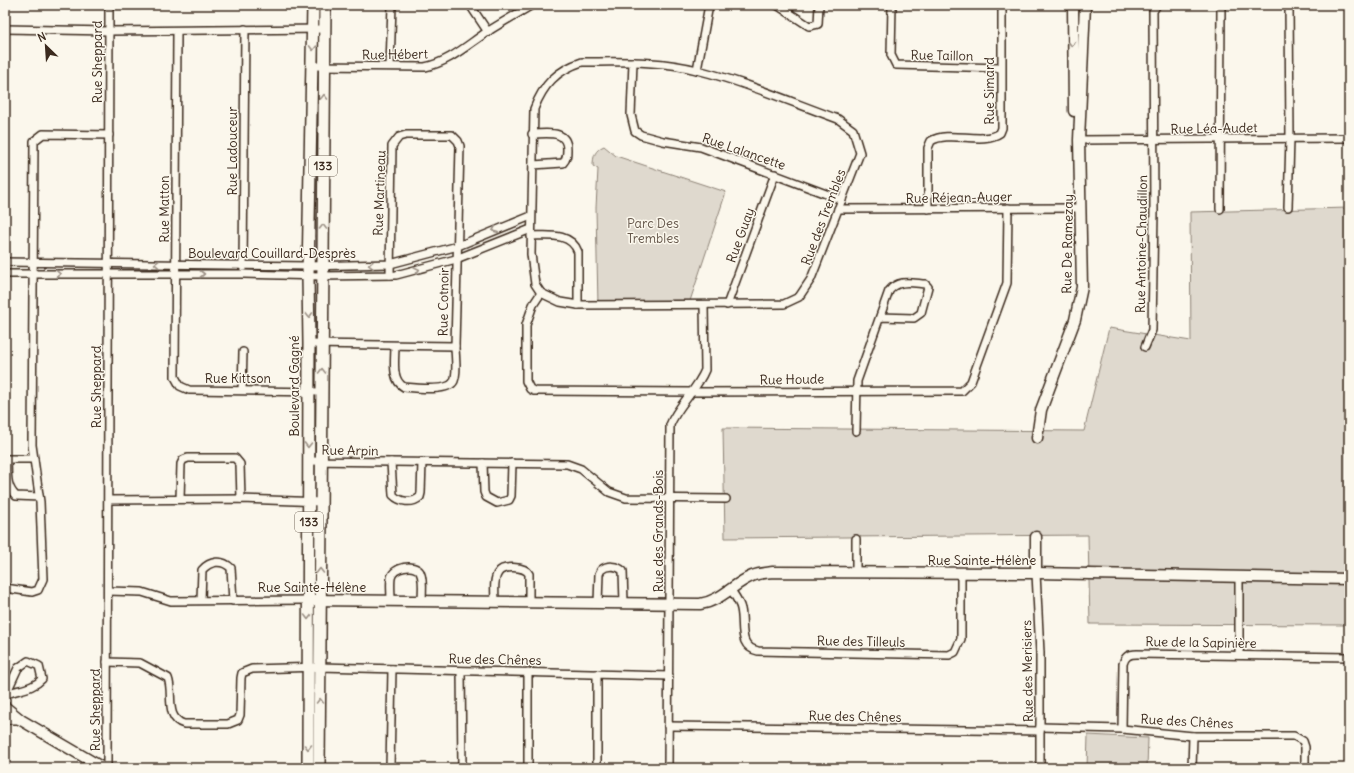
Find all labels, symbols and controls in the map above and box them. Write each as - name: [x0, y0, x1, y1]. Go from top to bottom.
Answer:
- street label: Rue Sheppard: [89, 20, 106, 103]
- north arrow: [26, 26, 66, 66]
- text: N: [35, 29, 48, 45]
- one-way arrow: [1068, 41, 1076, 47]
- one-way arrow: [309, 45, 317, 51]
- street label: Rue Hébert: [362, 45, 429, 64]
- street label: Rue Taillon: [910, 46, 974, 65]
- street label: Rue Simard: [981, 57, 998, 125]
- one-way arrow: [320, 94, 328, 100]
- street label: Rue Ladouceur: [224, 106, 241, 195]
- street label: Rue Léa-Audet: [1170, 119, 1258, 138]
- street label: Rue Lalancette: [700, 129, 788, 174]
- street label: Rue Martineau: [370, 149, 390, 236]
- road number: 133: [309, 156, 337, 176]
- street label: Rue des Trembles: [797, 167, 850, 268]
- street label: Rue Antoine-Chaudillon: [1132, 174, 1151, 313]
- street label: Rue Matton: [156, 175, 173, 243]
- street label: Rue Réjean-Auger: [906, 188, 1013, 207]
- street label: Rue De Ramezay: [1058, 194, 1077, 294]
- street label: Rue Guay: [723, 205, 758, 265]
- park label: Parc Des Trembles: [627, 215, 679, 247]
- one-way arrow: [318, 224, 327, 230]
- one-way arrow: [492, 226, 499, 234]
- street label: Boulevard Couillard-Desprès: [188, 245, 356, 262]
- one-way arrow: [154, 260, 160, 268]
- one-way arrow: [368, 261, 374, 269]
- one-way arrow: [413, 267, 420, 275]
- street label: Rue Cotnoir: [434, 267, 453, 337]
- one-way arrow: [55, 270, 61, 278]
- one-way arrow: [199, 270, 205, 278]
- one-way arrow: [304, 312, 313, 318]
- street label: Boulevard Gagné: [286, 335, 303, 437]
- street label: Rue Sheppard: [88, 345, 105, 428]
- one-way arrow: [318, 368, 326, 374]
- street label: Rue Kittson: [205, 370, 272, 387]
- street label: Rue Houde: [760, 370, 824, 389]
- one-way arrow: [304, 442, 312, 448]
- street label: Rue Arpin: [321, 442, 379, 460]
- street label: Rue des Grands-Bois: [650, 470, 667, 592]
- road number: 133: [295, 512, 323, 532]
- street label: Rue Sainte-Hélène: [928, 552, 1036, 569]
- one-way arrow: [316, 568, 324, 574]
- street label: Rue Sainte-Hélène: [258, 579, 366, 596]
- one-way arrow: [304, 614, 312, 620]
- street label: Rue des Merisiers: [1018, 620, 1037, 722]
- street label: Rue des Tilleuls: [817, 632, 905, 651]
- street label: Rue de la Sapinière: [1145, 633, 1257, 652]
- street label: Rue des Chênes: [448, 650, 542, 669]
- street label: Rue Sheppard: [87, 668, 104, 751]
- one-way arrow: [316, 698, 324, 704]
- street label: Rue des Chênes: [808, 707, 902, 726]
- street label: Rue des Chênes: [1140, 711, 1234, 732]
- one-way arrow: [304, 744, 312, 750]

